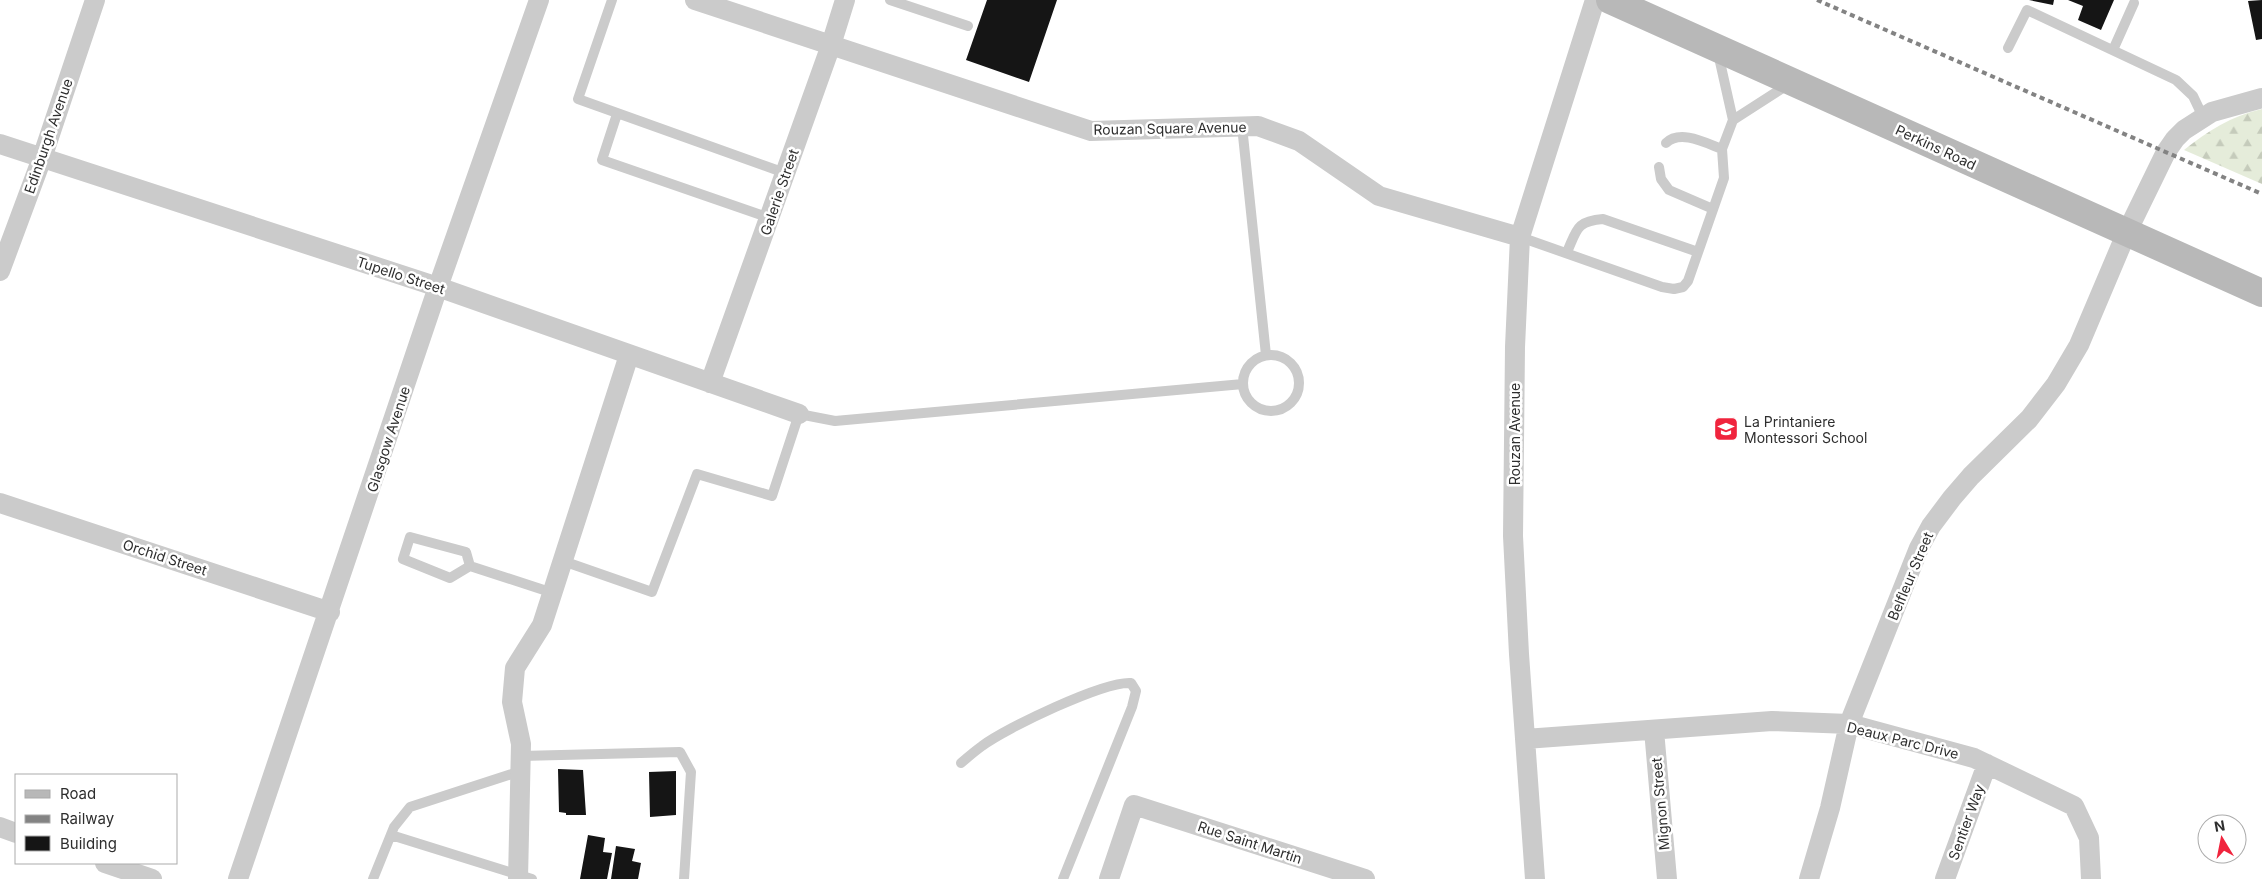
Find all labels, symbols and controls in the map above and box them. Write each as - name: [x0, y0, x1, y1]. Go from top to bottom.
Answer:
- street label: Edinburgh Avenue: [20, 76, 76, 196]
- street label: Rouzan Square Avenue: [1093, 118, 1247, 138]
- street label: Perkins Road: [1893, 121, 1979, 173]
- street label: Galerie Street: [756, 146, 802, 237]
- street label: Tupello Street: [355, 253, 448, 297]
- street label: Rouzan Avenue: [1506, 383, 1523, 485]
- street label: Glasgow Avenue: [363, 384, 413, 494]
- place label: La Printaniere Montessori School: [1744, 413, 1867, 446]
- school or university icon: La Printaniere Montessori School: [1713, 416, 1739, 442]
- street label: Belfleur Street: [1884, 529, 1936, 623]
- street label: Orchid Street: [121, 535, 210, 579]
- street label: Deaux Parc Drive: [1845, 718, 1961, 762]
- street label: Mignon Street: [1647, 757, 1673, 851]
- legend: [15, 774, 178, 864]
- street label: Sentier Way: [1944, 782, 1988, 862]
- text: Road: [60, 784, 96, 803]
- text: Railway: [60, 809, 115, 828]
- north arrow: [2197, 814, 2247, 864]
- text: N: [2213, 816, 2226, 835]
- street label: Rue Saint Martin: [1196, 817, 1304, 867]
- text: Building: [60, 834, 117, 853]

